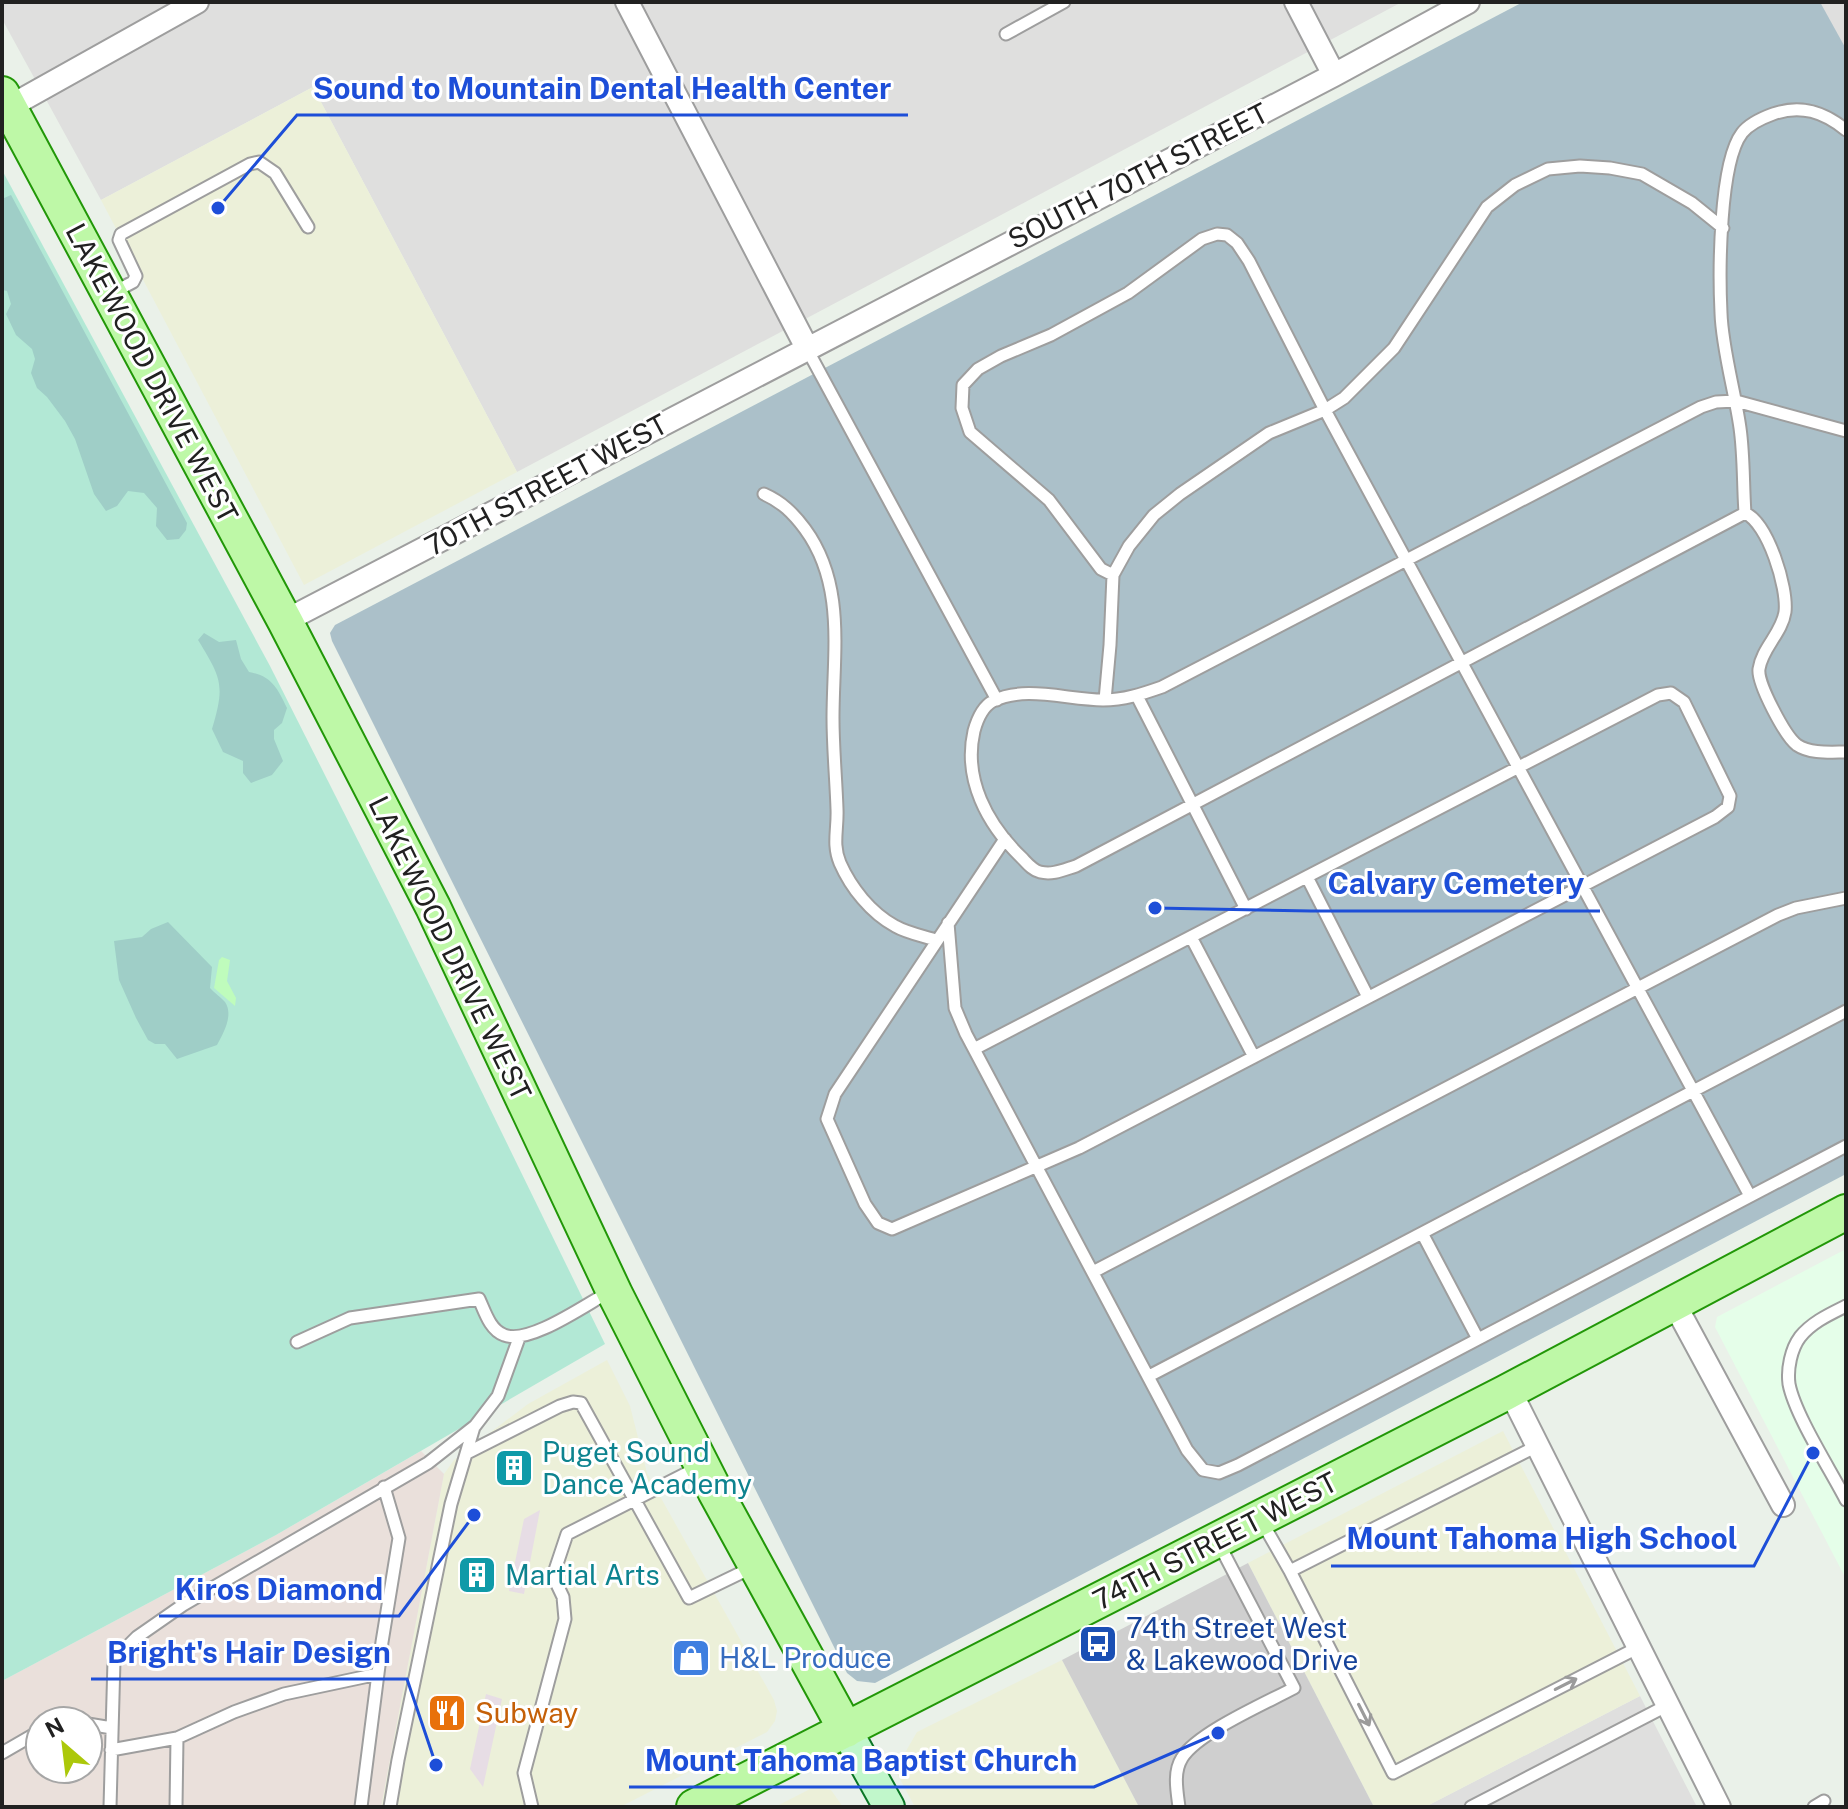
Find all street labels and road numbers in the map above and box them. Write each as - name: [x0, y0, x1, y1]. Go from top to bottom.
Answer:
- street label: SOUTH 70TH STREET: [1002, 96, 1273, 255]
- street label: LAKEWOOD DRIVE WEST: [59, 217, 245, 528]
- street label: 70TH STREET WEST: [419, 407, 672, 562]
- street label: LAKEWOOD DRIVE WEST: [362, 790, 539, 1105]
- street label: 74TH STREET WEST: [1087, 1465, 1342, 1616]

